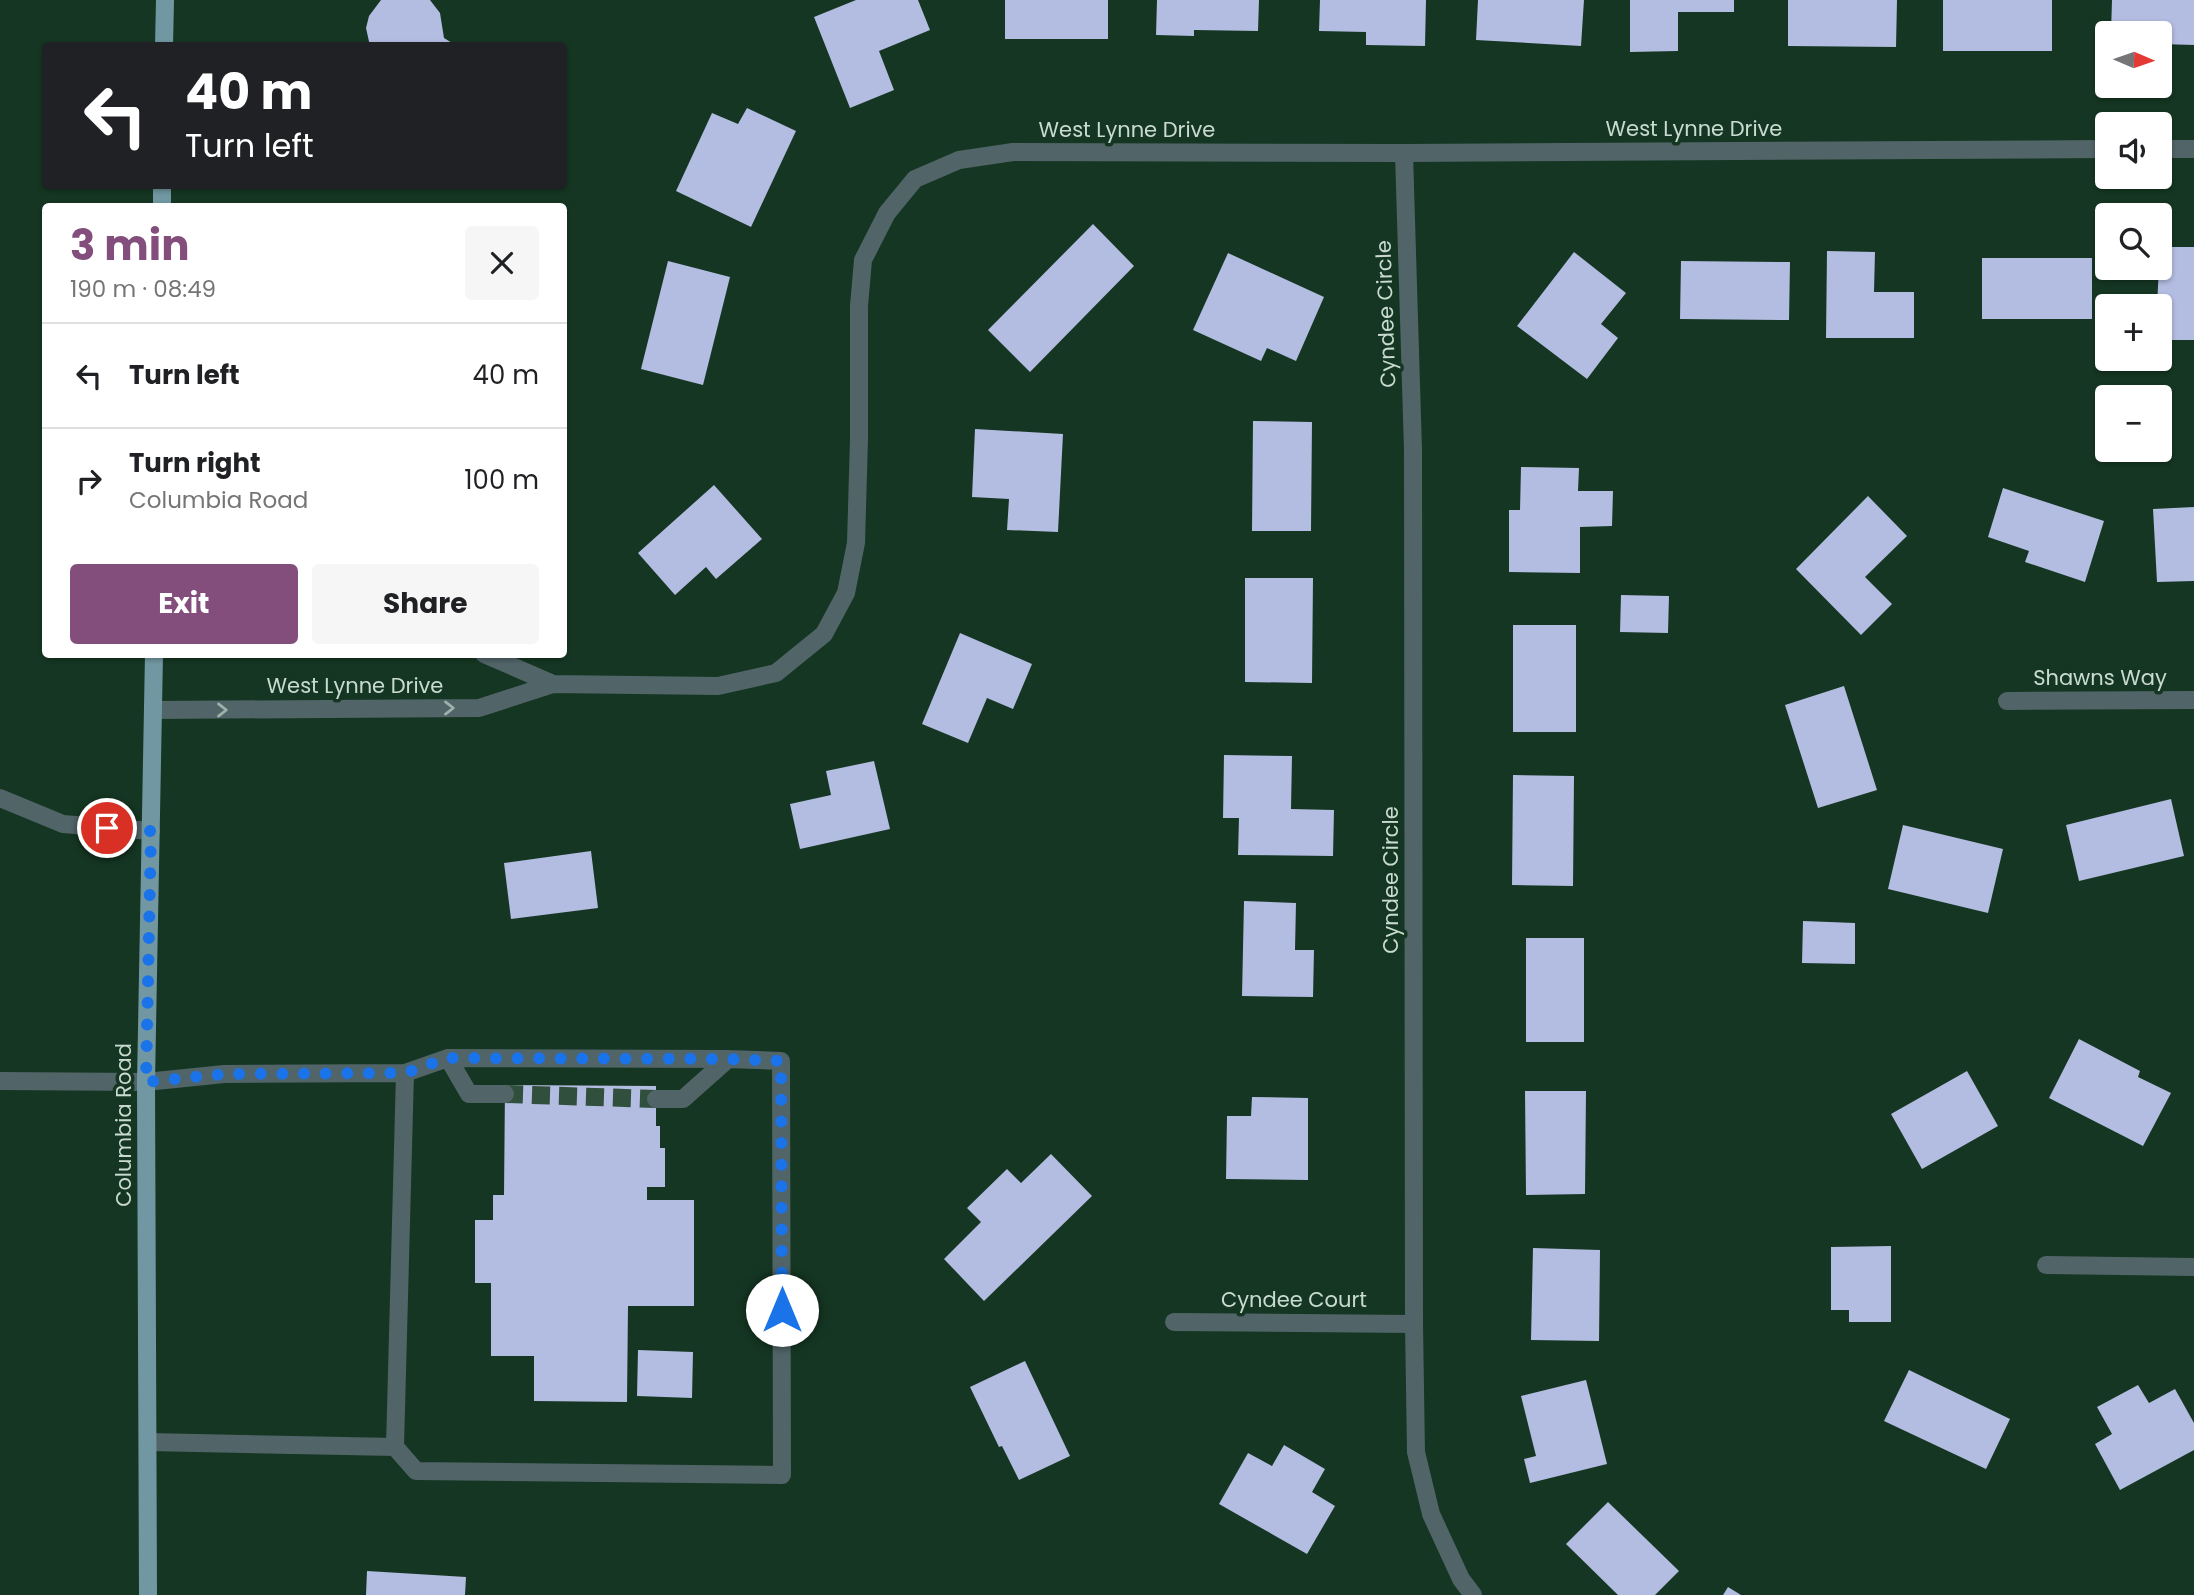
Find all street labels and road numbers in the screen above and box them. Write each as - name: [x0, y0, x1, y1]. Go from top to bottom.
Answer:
- street label: West Lynne Drive: [1606, 114, 1782, 143]
- street label: West Lynne Drive: [1039, 115, 1215, 144]
- street label: Cyndee Circle: [1368, 240, 1403, 388]
- street label: Shawns Way: [2033, 663, 2167, 692]
- street label: West Lynne Drive: [267, 671, 443, 700]
- street label: Cyndee Circle: [1376, 806, 1405, 954]
- street label: Columbia Road: [109, 1043, 138, 1207]
- street label: Cyndee Court: [1221, 1285, 1367, 1314]

